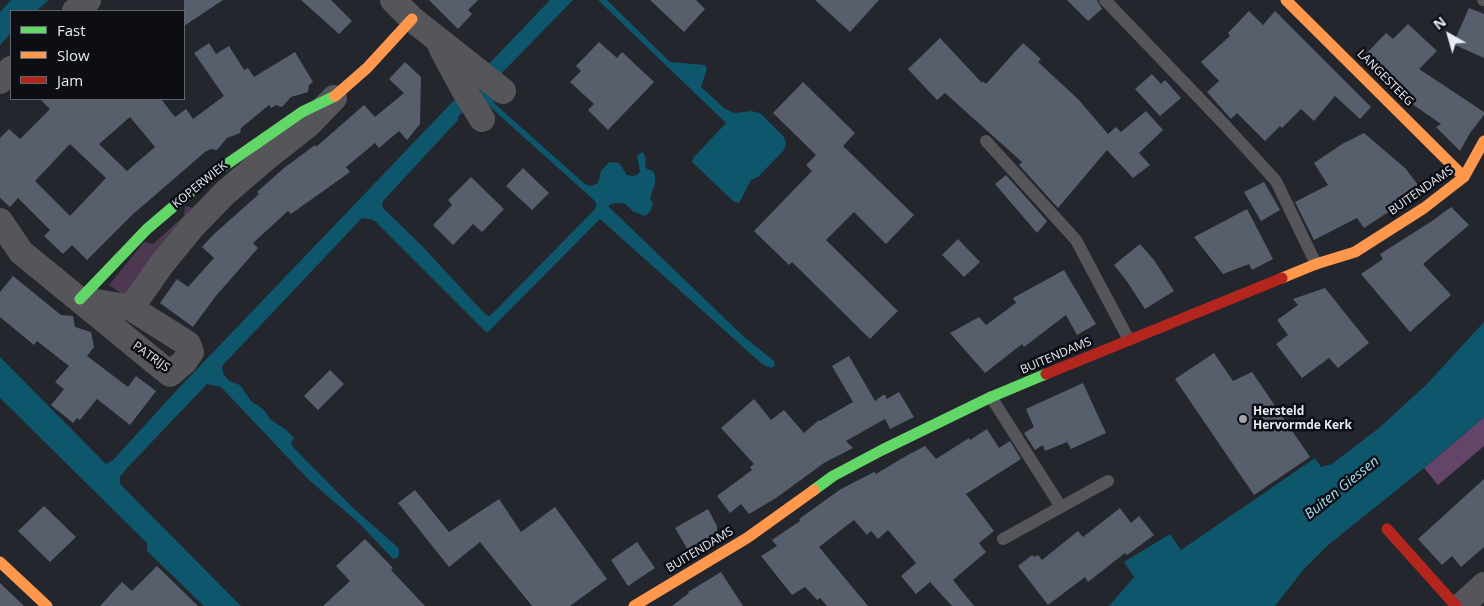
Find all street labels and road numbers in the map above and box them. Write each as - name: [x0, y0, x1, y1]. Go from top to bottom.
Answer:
- street label: LANGESTEEG: [1354, 47, 1416, 109]
- street label: KOPERWIEK: [170, 159, 230, 211]
- street label: BUITENDAMS: [1386, 163, 1456, 219]
- street label: BUITENDAMS: [1018, 335, 1094, 377]
- street label: PATRIJS: [130, 339, 172, 375]
- street label: BUITENDAMS: [664, 524, 736, 576]

